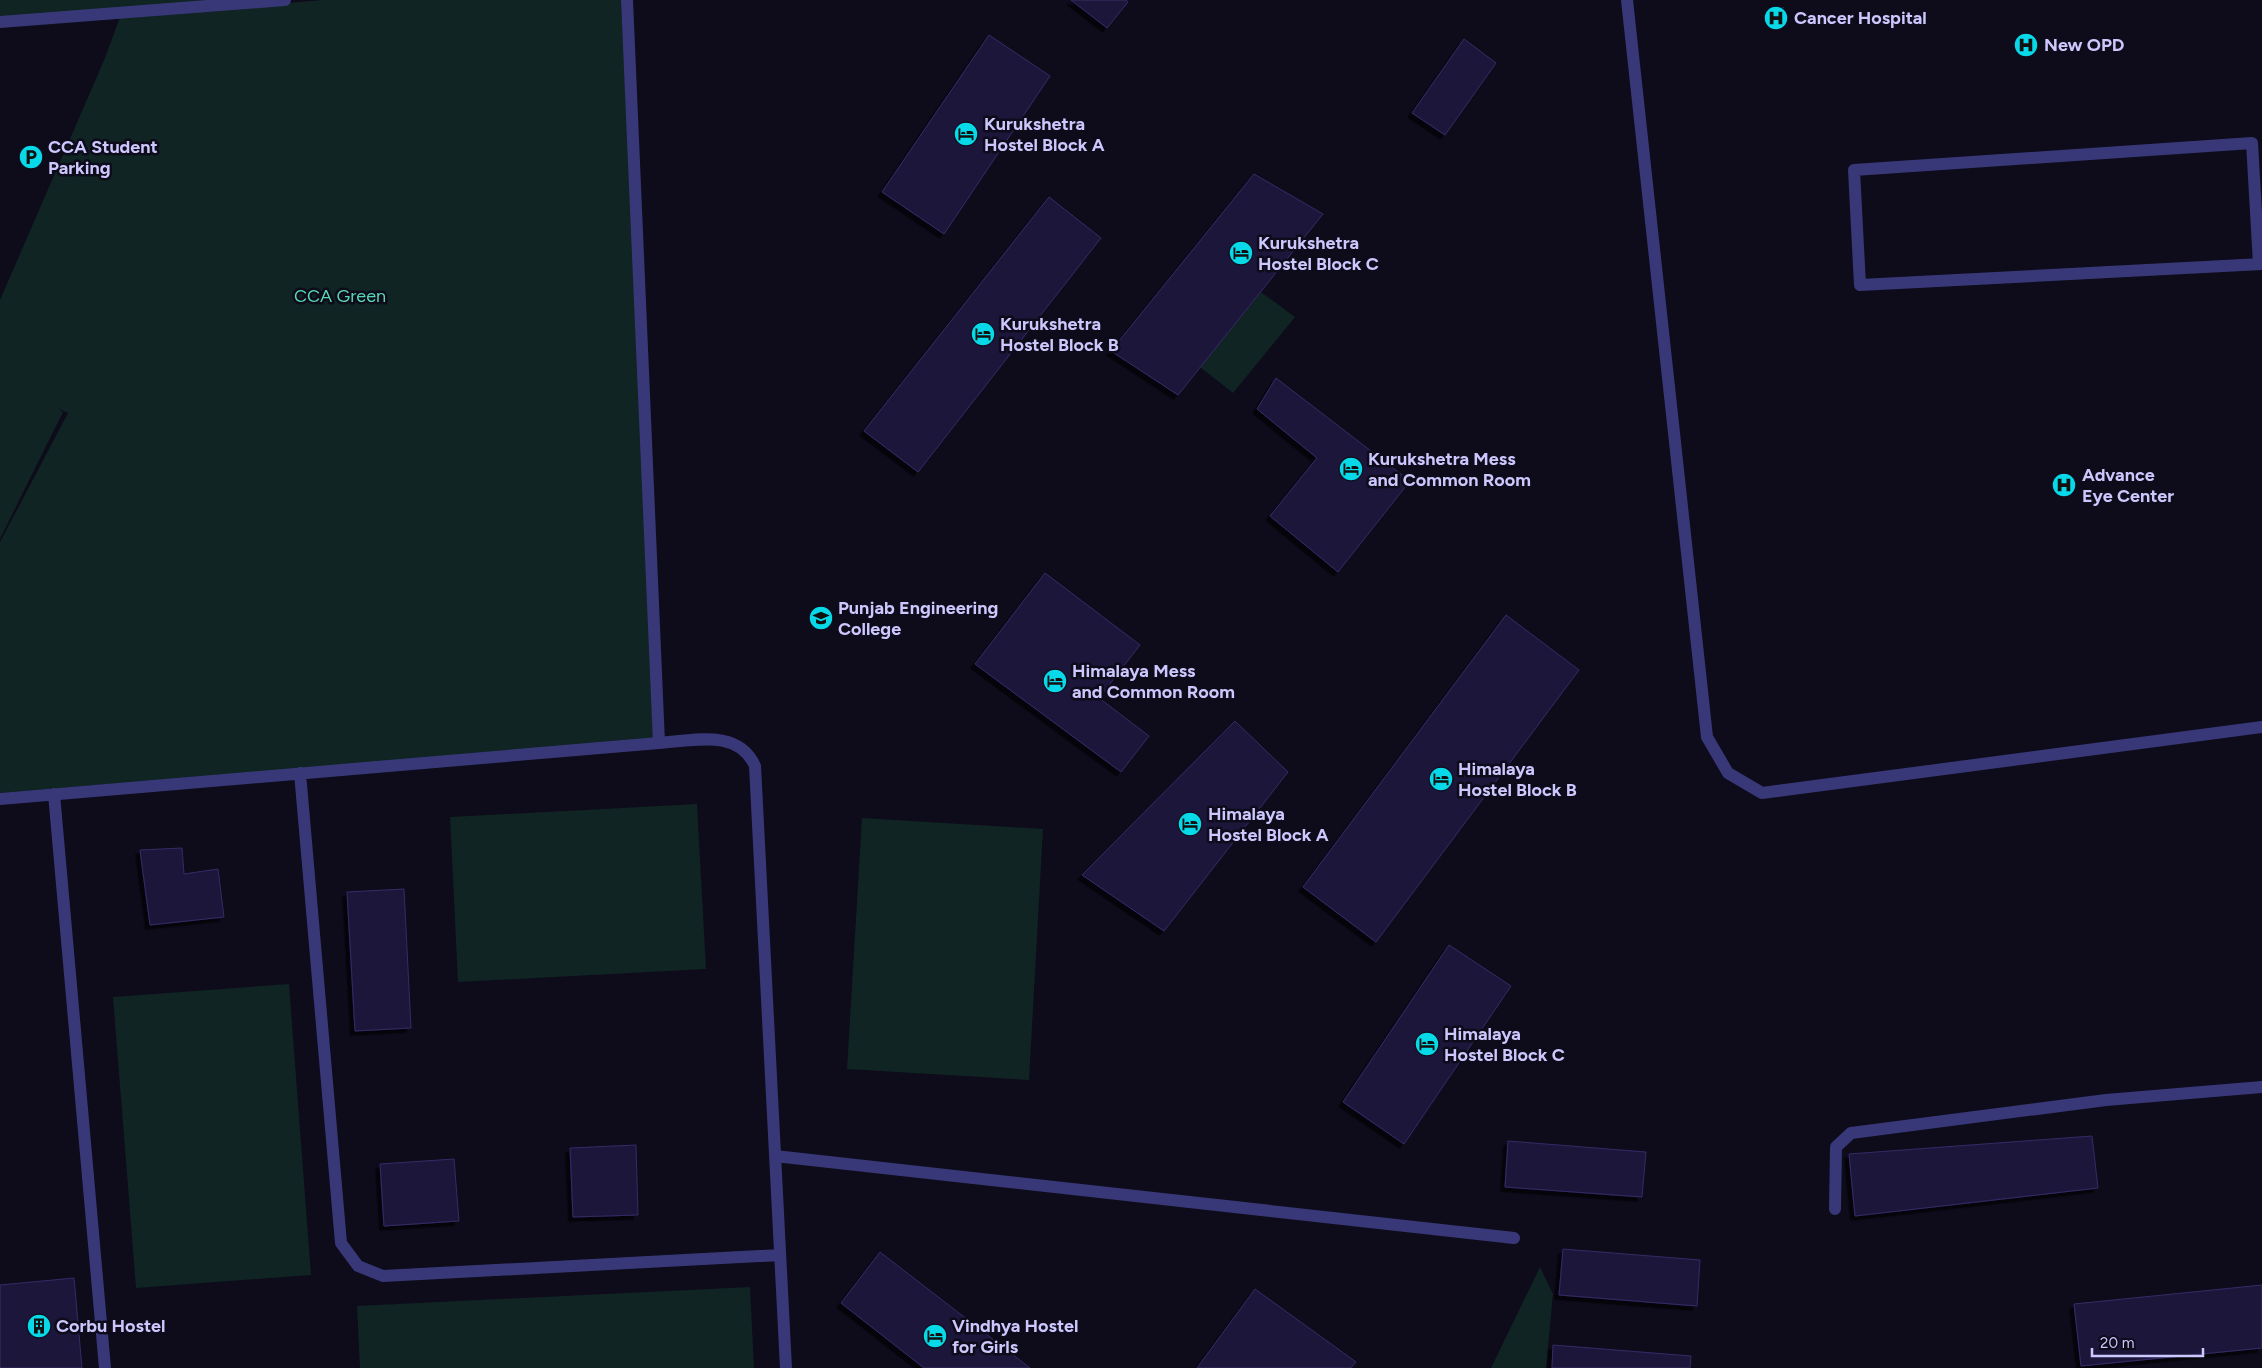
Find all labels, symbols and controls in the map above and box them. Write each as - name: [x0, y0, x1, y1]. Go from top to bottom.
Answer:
- hospital icon: Cancer Hospital: [1763, 5, 1789, 31]
- place label: Cancer Hospital: [1794, 7, 1927, 29]
- hospital icon: New OPD: [2013, 32, 2039, 58]
- place label: New OPD: [2044, 34, 2124, 56]
- place label: Kurukshetra Hostel Block A: [984, 113, 1105, 156]
- hotel icon: Kurukshetra Hostel Block A: [953, 121, 979, 147]
- place label: CCA Student Parking: [48, 136, 158, 179]
- parking icon: CCA Student Parking: [18, 144, 44, 170]
- place label: Kurukshetra Hostel Block C: [1258, 232, 1379, 275]
- hotel icon: Kurukshetra Hostel Block C: [1228, 240, 1254, 266]
- park label: CCA Green: [294, 285, 386, 307]
- place label: Kurukshetra Hostel Block B: [1000, 313, 1119, 356]
- hotel icon: Kurukshetra Hostel Block B: [970, 321, 996, 347]
- place label: Kurukshetra Mess and Common Room: [1368, 448, 1531, 491]
- hotel icon: Kurukshetra Mess and Common Room: [1338, 456, 1364, 482]
- place label: Advance Eye Center: [2082, 464, 2174, 507]
- hospital icon: Advance Eye Center: [2051, 472, 2077, 498]
- place label: Punjab Engineering College: [838, 597, 998, 640]
- school or university icon: Punjab Engineering College: [808, 605, 834, 631]
- place label: Himalaya Mess and Common Room: [1072, 660, 1235, 703]
- hotel icon: Himalaya Mess and Common Room: [1042, 668, 1068, 694]
- place label: Himalaya Hostel Block B: [1458, 758, 1577, 801]
- hotel icon: Himalaya Hostel Block B: [1428, 766, 1454, 792]
- place label: Himalaya Hostel Block A: [1208, 803, 1329, 846]
- hotel icon: Himalaya Hostel Block A: [1177, 811, 1203, 837]
- place label: Himalaya Hostel Block C: [1444, 1023, 1565, 1066]
- hotel icon: Himalaya Hostel Block C: [1414, 1031, 1440, 1057]
- building icon: Corbu Hostel: [26, 1313, 52, 1339]
- place label: Corbu Hostel: [56, 1315, 165, 1337]
- place label: Vindhya Hostel for Girls: [952, 1315, 1078, 1358]
- hotel icon: Vindhya Hostel for Girls: [922, 1323, 948, 1349]
- scale bar: [2092, 1326, 2203, 1358]
- text: 20 m: [2100, 1334, 2134, 1352]

